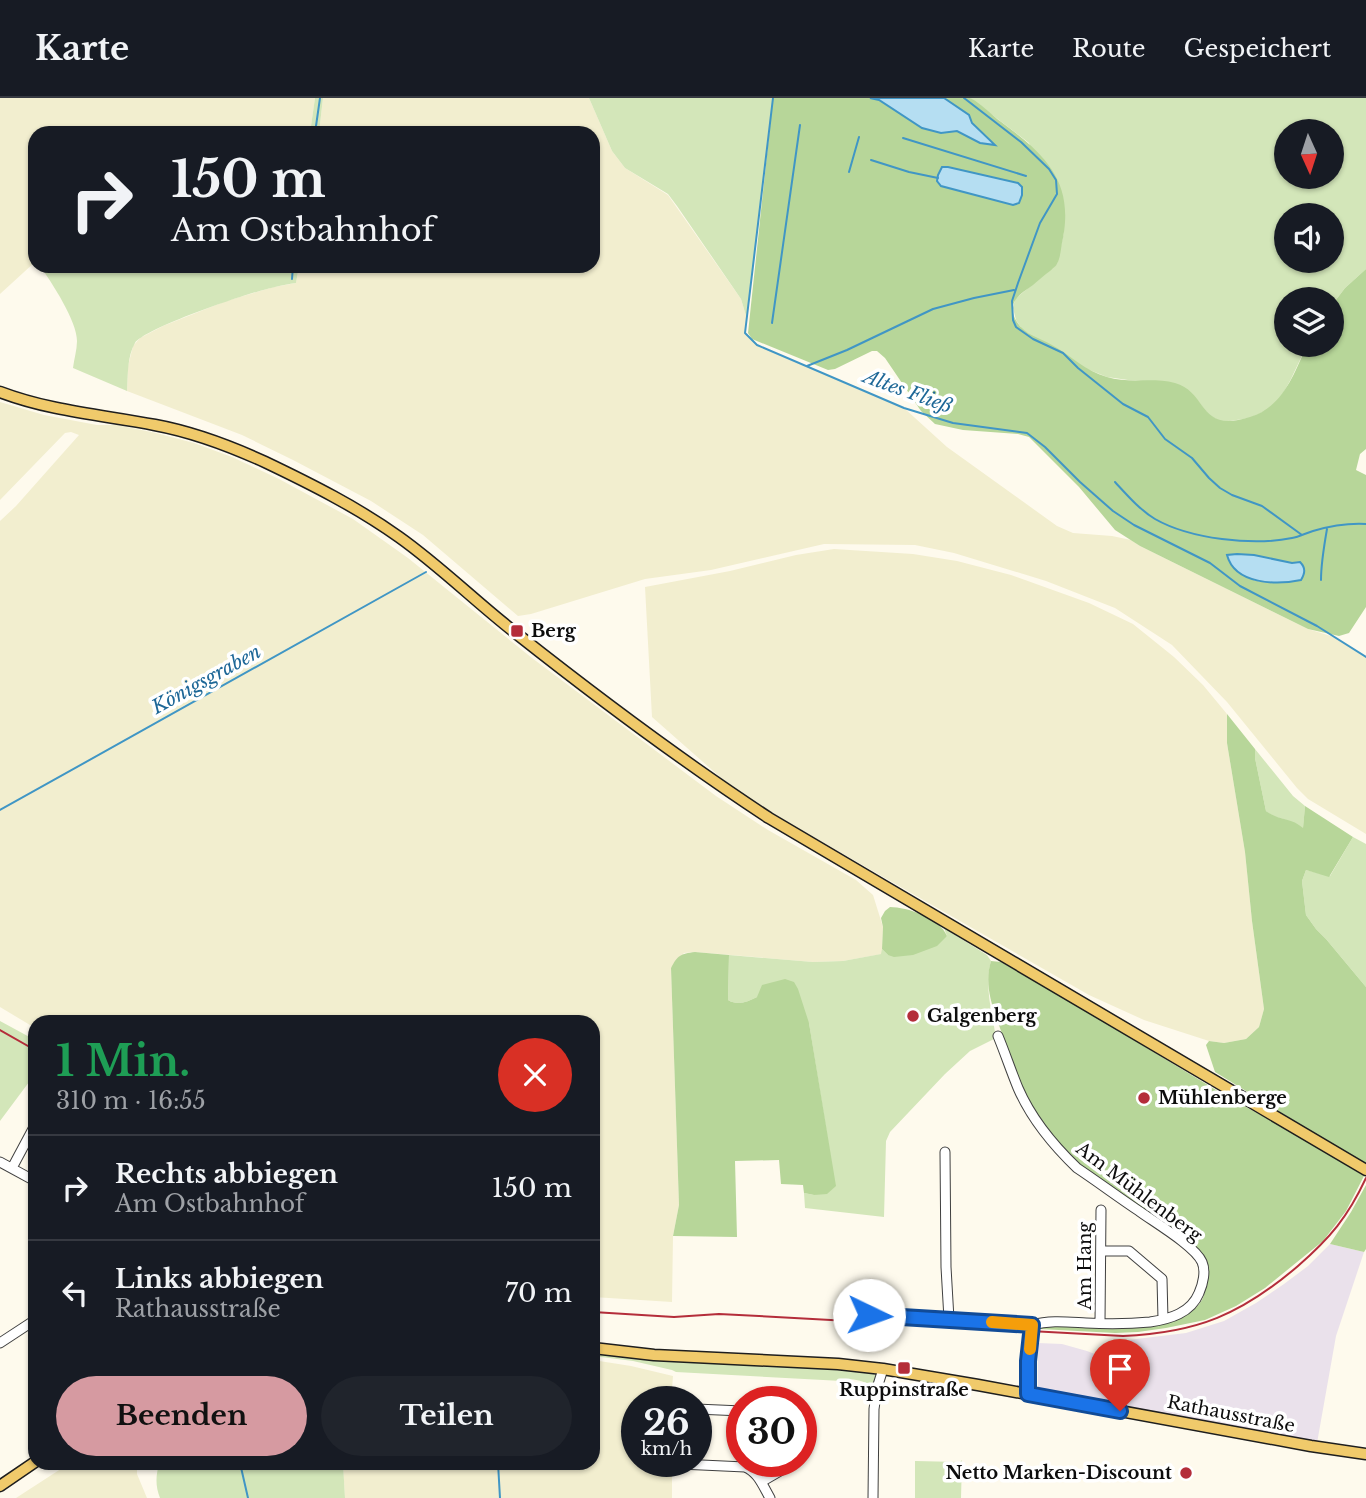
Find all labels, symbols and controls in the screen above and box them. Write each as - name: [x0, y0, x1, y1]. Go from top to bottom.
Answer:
- text: Karte: [35, 28, 129, 69]
- text: Karte: [968, 34, 1034, 63]
- text: Route: [1072, 34, 1146, 63]
- text: Gespeichert: [1184, 34, 1331, 63]
- north arrow: [1274, 119, 1344, 189]
- map controls: [1274, 119, 1344, 357]
- text: 150 m: [171, 149, 326, 210]
- icon: right: [56, 154, 147, 245]
- button: sound: [1274, 203, 1344, 273]
- text: Am Ostbahnhof: [171, 210, 435, 250]
- button: layers: [1274, 287, 1344, 357]
- water label: Altes Fließ: [858, 364, 955, 418]
- place label: Berg: [531, 620, 577, 642]
- marker: Berg: [509, 623, 525, 639]
- water label: Königsgraben: [147, 640, 265, 719]
- place label: Galgenberg: [927, 1005, 1038, 1027]
- marker: Galgenberg: [905, 1008, 921, 1024]
- text: 1 Min.: [56, 1035, 190, 1087]
- button: close: [498, 1038, 572, 1112]
- text: 310 m · 16:55: [56, 1087, 206, 1115]
- place label: Mühlenberge: [1158, 1087, 1287, 1109]
- marker: Mühlenberge: [1136, 1090, 1152, 1106]
- street label: Am Mühlenberg: [1071, 1137, 1207, 1247]
- text: Rechts abbiegen: [115, 1158, 338, 1190]
- icon: right: [56, 1169, 94, 1207]
- text: 150 m: [492, 1172, 572, 1204]
- text: Am Ostbahnhof: [115, 1190, 305, 1218]
- street label: Am Hang: [1074, 1222, 1096, 1311]
- text: Links abbiegen: [115, 1263, 324, 1295]
- icon: left: [56, 1274, 94, 1312]
- text: 70 m: [505, 1277, 572, 1309]
- position arrow: [832, 1278, 906, 1352]
- text: Rathausstraße: [115, 1295, 281, 1323]
- pin: [1090, 1339, 1150, 1411]
- icon: arrive: [1101, 1350, 1139, 1388]
- marker: Ruppinstraße: [896, 1360, 912, 1376]
- button: Beenden: [56, 1376, 307, 1456]
- button: Teilen: [321, 1376, 572, 1456]
- place label: Ruppinstraße: [839, 1379, 969, 1401]
- speed limit sign: 30: [726, 1386, 817, 1477]
- street label: Rathausstraße: [1165, 1391, 1297, 1437]
- text: 26: [643, 1401, 690, 1444]
- text: km/h: [641, 1438, 692, 1460]
- place label: Netto Marken-Discount: [945, 1462, 1172, 1484]
- marker: Netto Marken-Discount: [1178, 1465, 1194, 1481]

